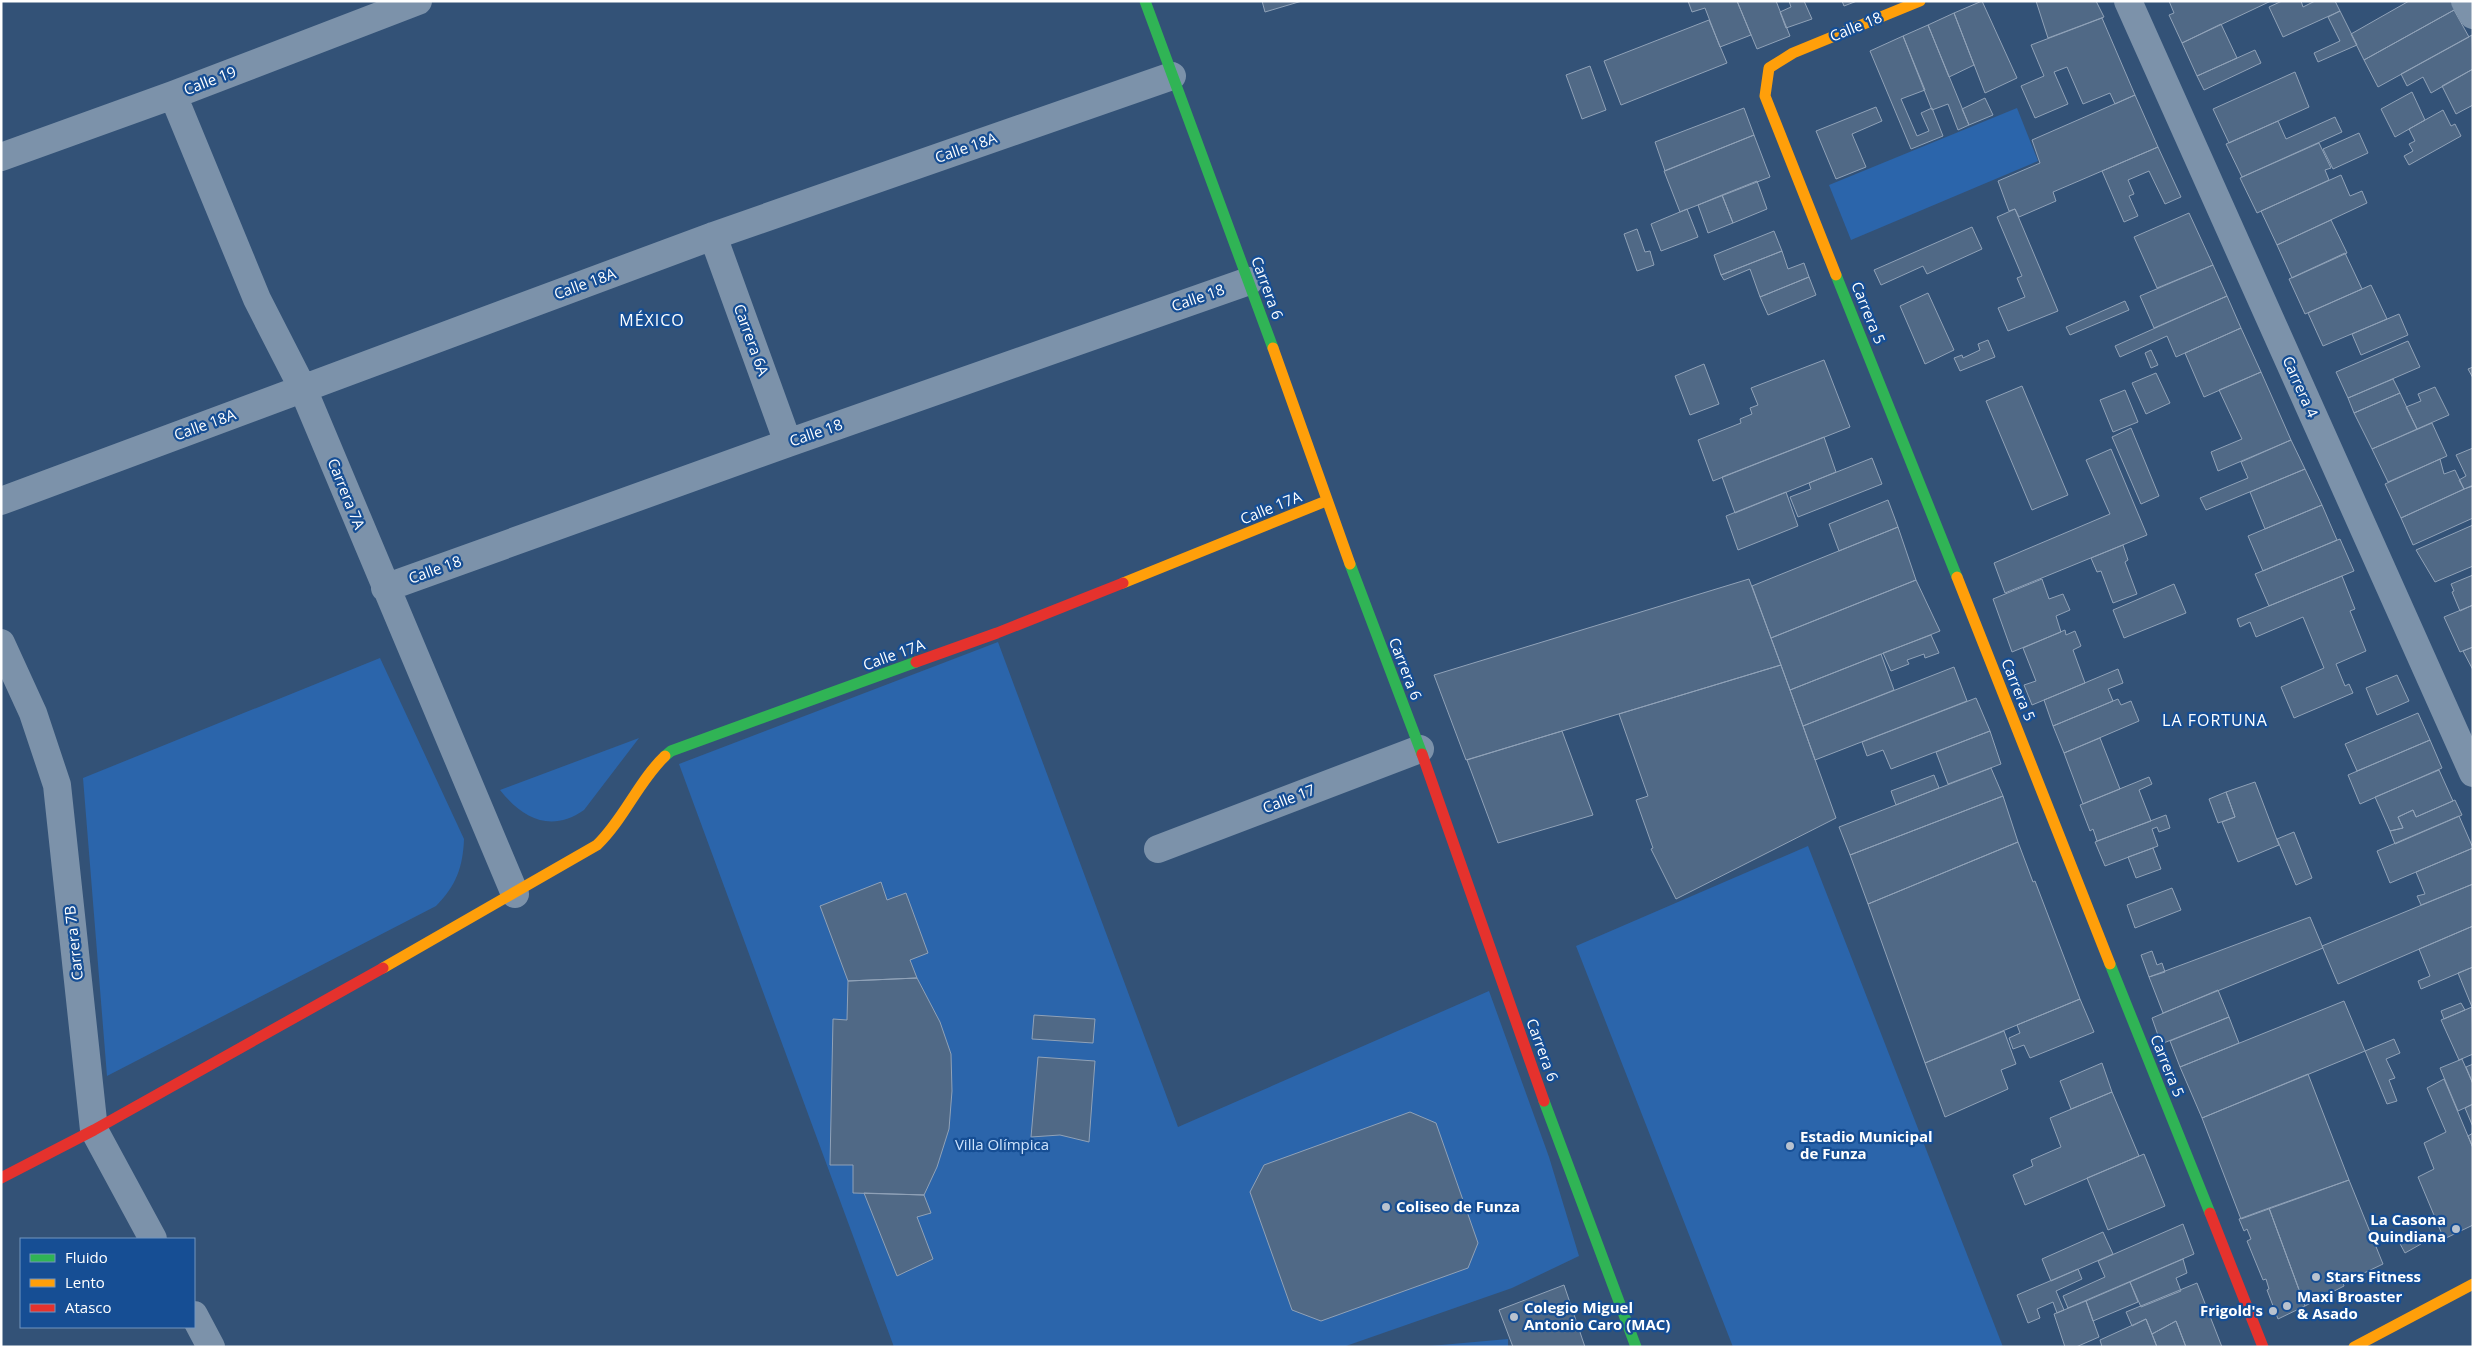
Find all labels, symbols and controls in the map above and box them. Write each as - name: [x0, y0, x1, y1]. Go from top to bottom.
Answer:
- street label: Calle 18: [1826, 7, 1885, 46]
- street label: Calle 19: [180, 61, 239, 99]
- street label: Calle 18A: [932, 127, 1000, 167]
- street label: Carrera 6: [1247, 254, 1289, 322]
- street label: Calle 18A: [551, 262, 619, 303]
- street label: Calle 18: [1168, 279, 1227, 315]
- street label: Carrera 5: [1847, 279, 1890, 347]
- street label: Carrera 6A: [730, 301, 774, 379]
- district label: MÉXICO: [619, 309, 685, 331]
- street label: Carrera 4: [2278, 353, 2324, 421]
- street label: Calle 18A: [171, 403, 239, 444]
- street label: Calle 18: [786, 414, 845, 450]
- street label: Carrera 7A: [324, 455, 370, 533]
- street label: Calle 17A: [1237, 486, 1305, 528]
- street label: Calle 18: [405, 550, 464, 588]
- street label: Calle 17A: [860, 633, 928, 674]
- street label: Carrera 6: [1385, 635, 1427, 703]
- street label: Carrera 5: [1997, 656, 2040, 724]
- district label: LA FORTUNA: [2162, 709, 2268, 731]
- street label: Calle 17: [1259, 779, 1318, 817]
- street label: Carrera 7B: [59, 905, 87, 981]
- street label: Carrera 6: [1522, 1016, 1564, 1084]
- street label: Carrera 5: [2146, 1032, 2189, 1100]
- place label: Estadio Municipal de Funza: [1800, 1126, 1933, 1163]
- park label: Villa Olímpica: [955, 1134, 1049, 1154]
- marker: Estadio Municipal de Funza: [1784, 1140, 1796, 1152]
- place label: Coliseo de Funza: [1396, 1196, 1520, 1216]
- marker: Coliseo de Funza: [1380, 1201, 1392, 1213]
- place label: La Casona Quindiana: [2368, 1209, 2446, 1246]
- marker: La Casona Quindiana: [2450, 1223, 2462, 1235]
- legend: [20, 1238, 195, 1328]
- text: Fluido: [65, 1247, 108, 1267]
- place label: Stars Fitness: [2326, 1266, 2421, 1286]
- marker: Stars Fitness: [2310, 1271, 2322, 1283]
- text: Lento: [65, 1272, 105, 1292]
- place label: Maxi Broaster & Asado: [2297, 1286, 2402, 1323]
- text: Atasco: [65, 1297, 112, 1317]
- place label: Colegio Miguel Antonio Caro (MAC): [1524, 1297, 1670, 1334]
- place label: Frigold's: [2200, 1300, 2263, 1320]
- marker: Maxi Broaster & Asado: [2281, 1300, 2293, 1312]
- marker: Frigold's: [2267, 1305, 2279, 1317]
- marker: Colegio Miguel Antonio Caro (MAC): [1508, 1311, 1520, 1323]

